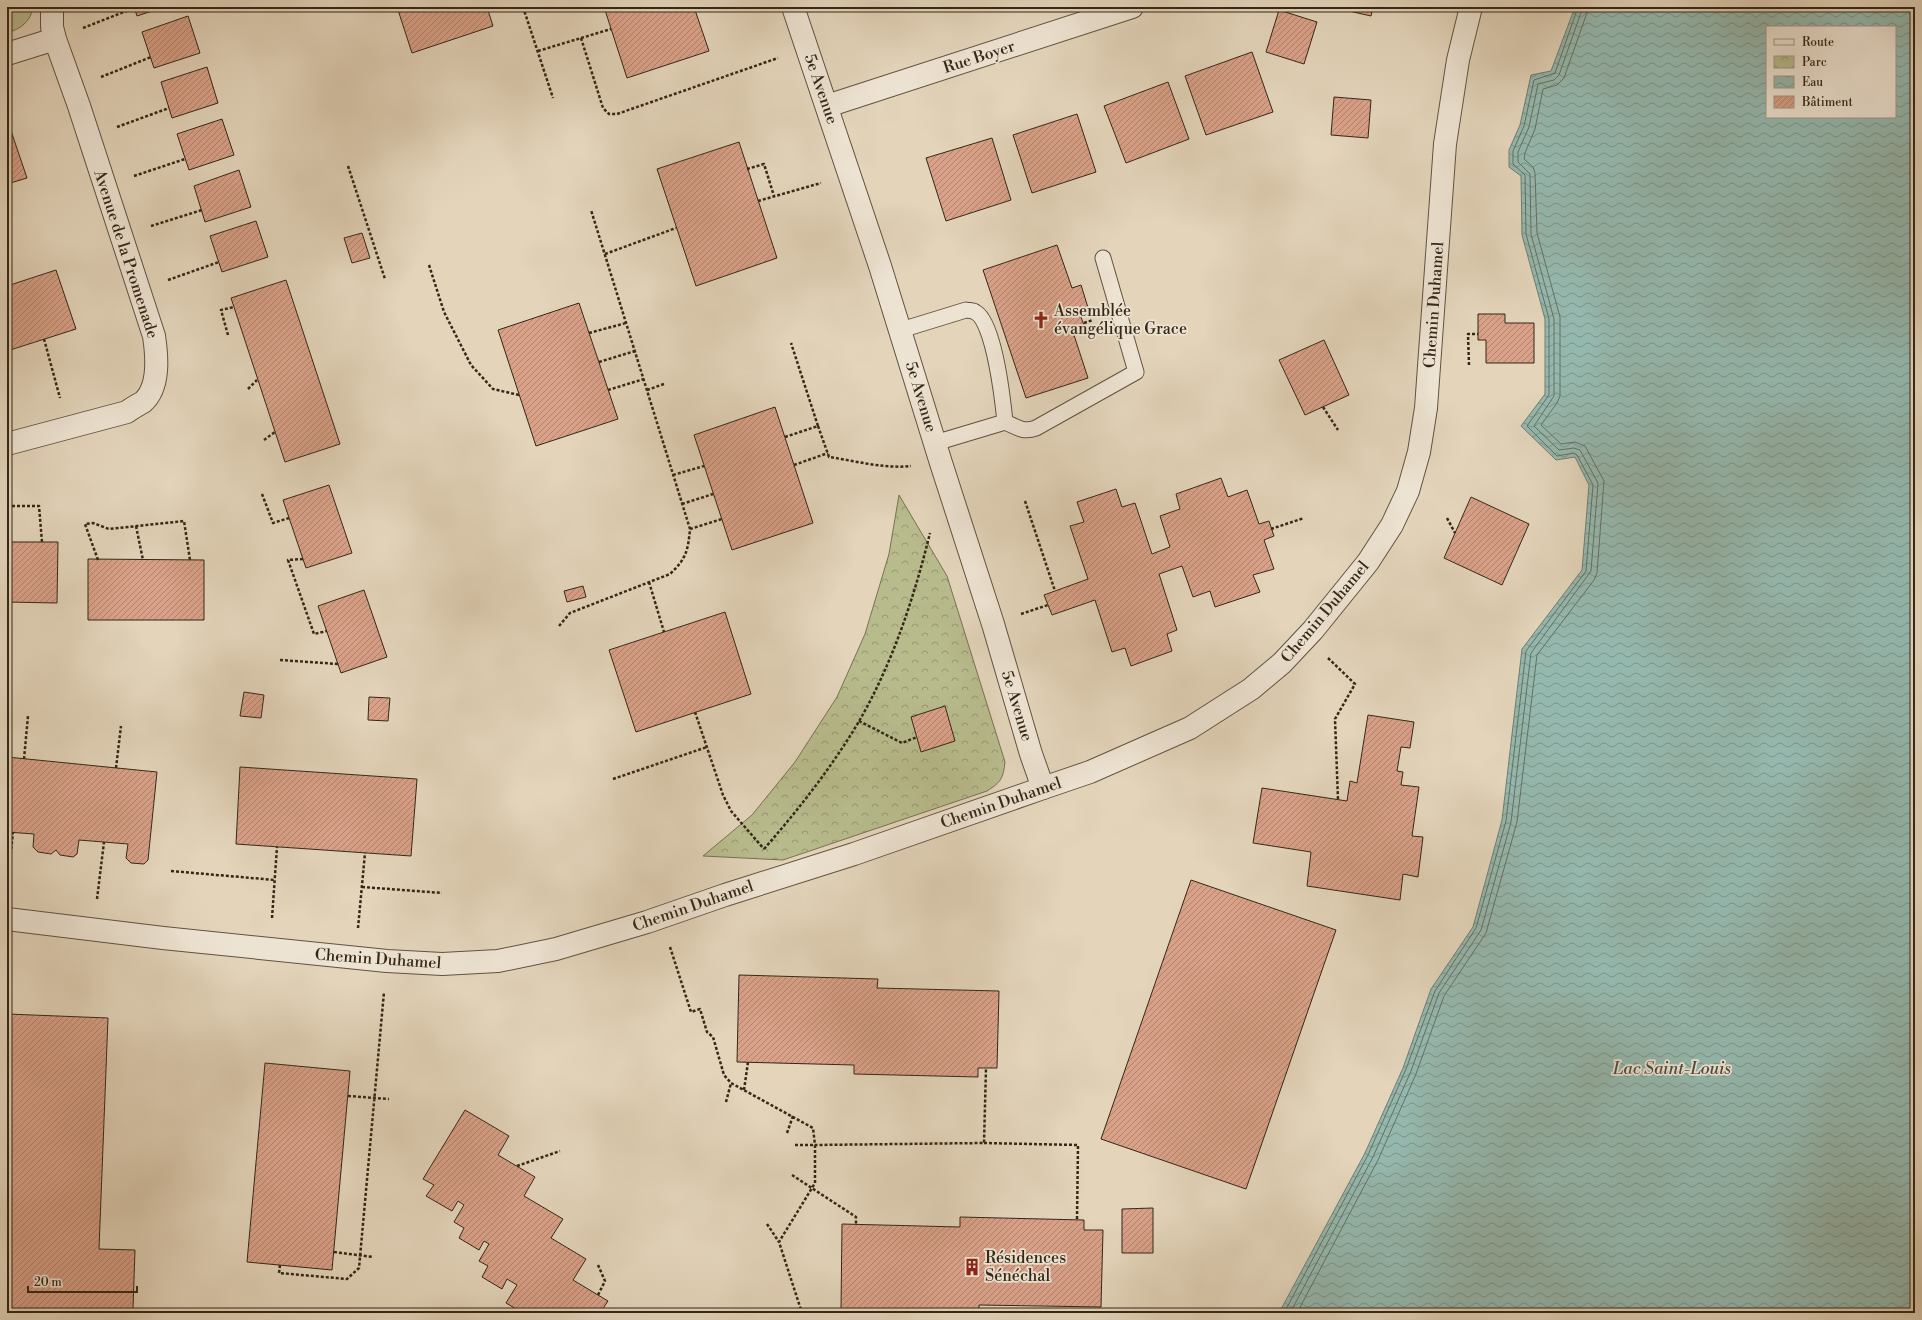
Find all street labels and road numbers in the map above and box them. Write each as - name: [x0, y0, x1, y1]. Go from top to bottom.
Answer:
- street label: Rue Boyer: [941, 36, 1017, 78]
- street label: 5e Avenue: [800, 51, 842, 127]
- street label: Avenue de la Promenade: [89, 166, 163, 341]
- street label: Chemin Duhamel: [1420, 241, 1448, 369]
- street label: 5e Avenue: [901, 359, 941, 435]
- street label: Chemin Duhamel: [1277, 557, 1374, 667]
- street label: 5e Avenue: [997, 668, 1037, 744]
- street label: Chemin Duhamel: [938, 773, 1064, 833]
- street label: Chemin Duhamel: [630, 876, 756, 936]
- street label: Chemin Duhamel: [314, 945, 442, 973]

